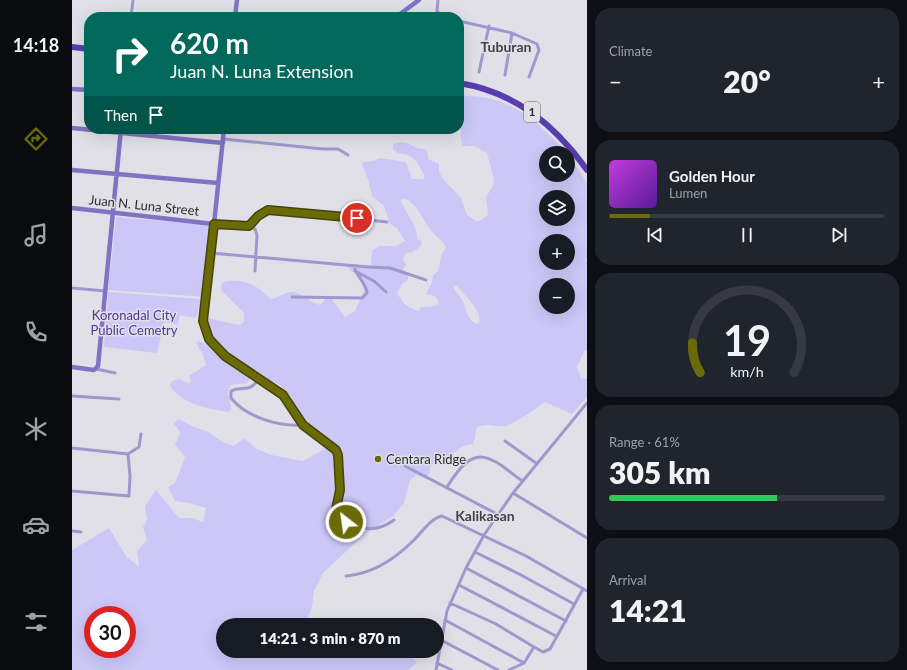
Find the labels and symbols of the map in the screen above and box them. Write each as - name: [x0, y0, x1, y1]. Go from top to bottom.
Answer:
- district label: Tuburan: [481, 38, 532, 55]
- road number: 1: [524, 102, 540, 122]
- street label: Juan N. Luna Street: [88, 191, 200, 219]
- pin: [340, 201, 374, 235]
- park label: Koronadal City Public Cemetry: [90, 307, 178, 338]
- place label: Centara Ridge: [386, 451, 466, 467]
- marker: Centara Ridge: [373, 454, 383, 464]
- position arrow: [325, 501, 367, 543]
- district label: Kalikasan: [455, 507, 515, 524]
- speed limit sign: 30: [84, 606, 136, 658]

